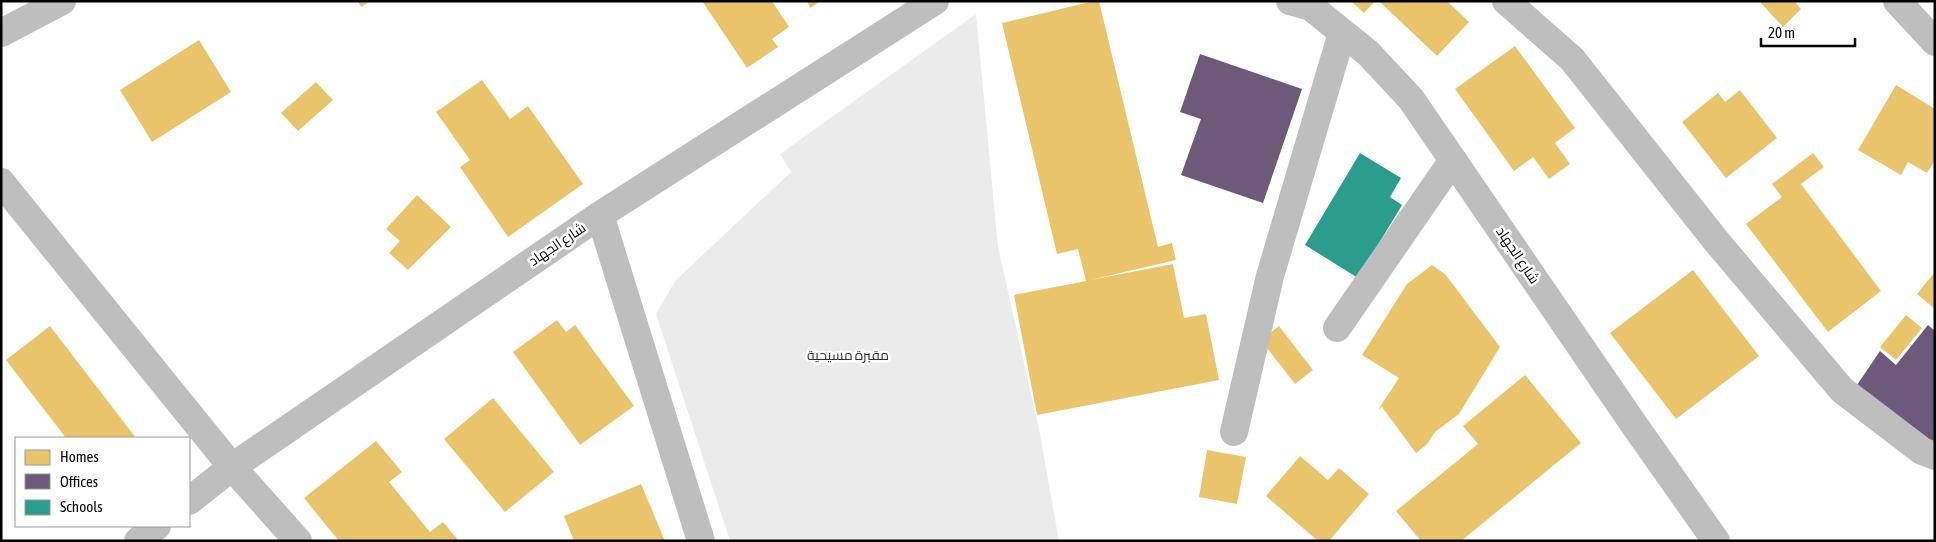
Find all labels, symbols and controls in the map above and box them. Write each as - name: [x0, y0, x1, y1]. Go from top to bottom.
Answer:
- scale bar: [1761, 15, 1855, 47]
- text: 20 m: [1768, 24, 1795, 41]
- street label: شارع الجهاد: [525, 219, 589, 270]
- street label: شارع الجهاد: [1492, 223, 1543, 287]
- park label: مقبرة مسيحية: [807, 347, 889, 363]
- legend: [15, 437, 190, 527]
- text: Homes: [60, 448, 99, 465]
- text: Offices: [60, 473, 98, 490]
- text: Schools: [60, 498, 103, 515]

